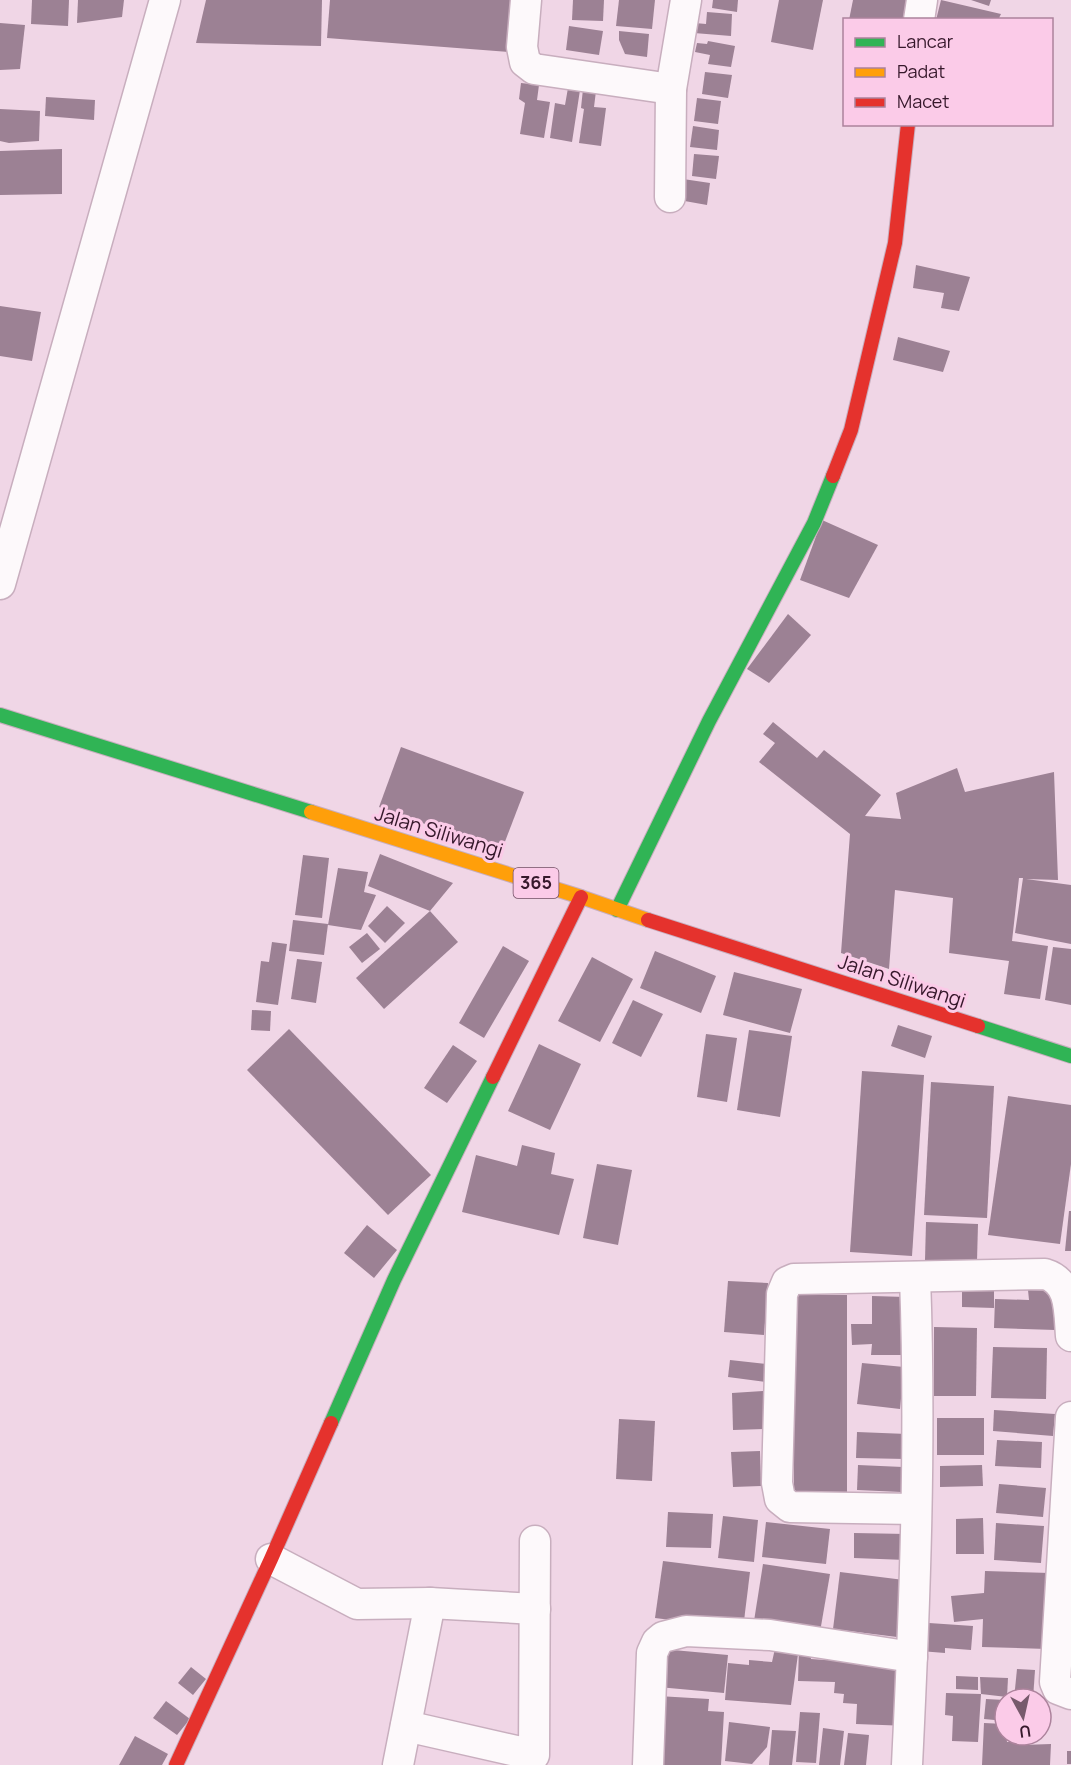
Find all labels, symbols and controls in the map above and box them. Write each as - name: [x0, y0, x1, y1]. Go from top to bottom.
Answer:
- legend: [843, 18, 1053, 126]
- text: Lancar: [897, 29, 954, 53]
- text: Padat: [897, 59, 945, 83]
- text: Macet: [897, 89, 950, 113]
- street label: Jalan Siliwangi: [372, 799, 507, 864]
- road number: 365: [514, 868, 558, 898]
- street label: Jalan Siliwangi: [835, 947, 969, 1014]
- north arrow: [993, 1687, 1053, 1747]
- text: U: [1018, 1720, 1032, 1744]

